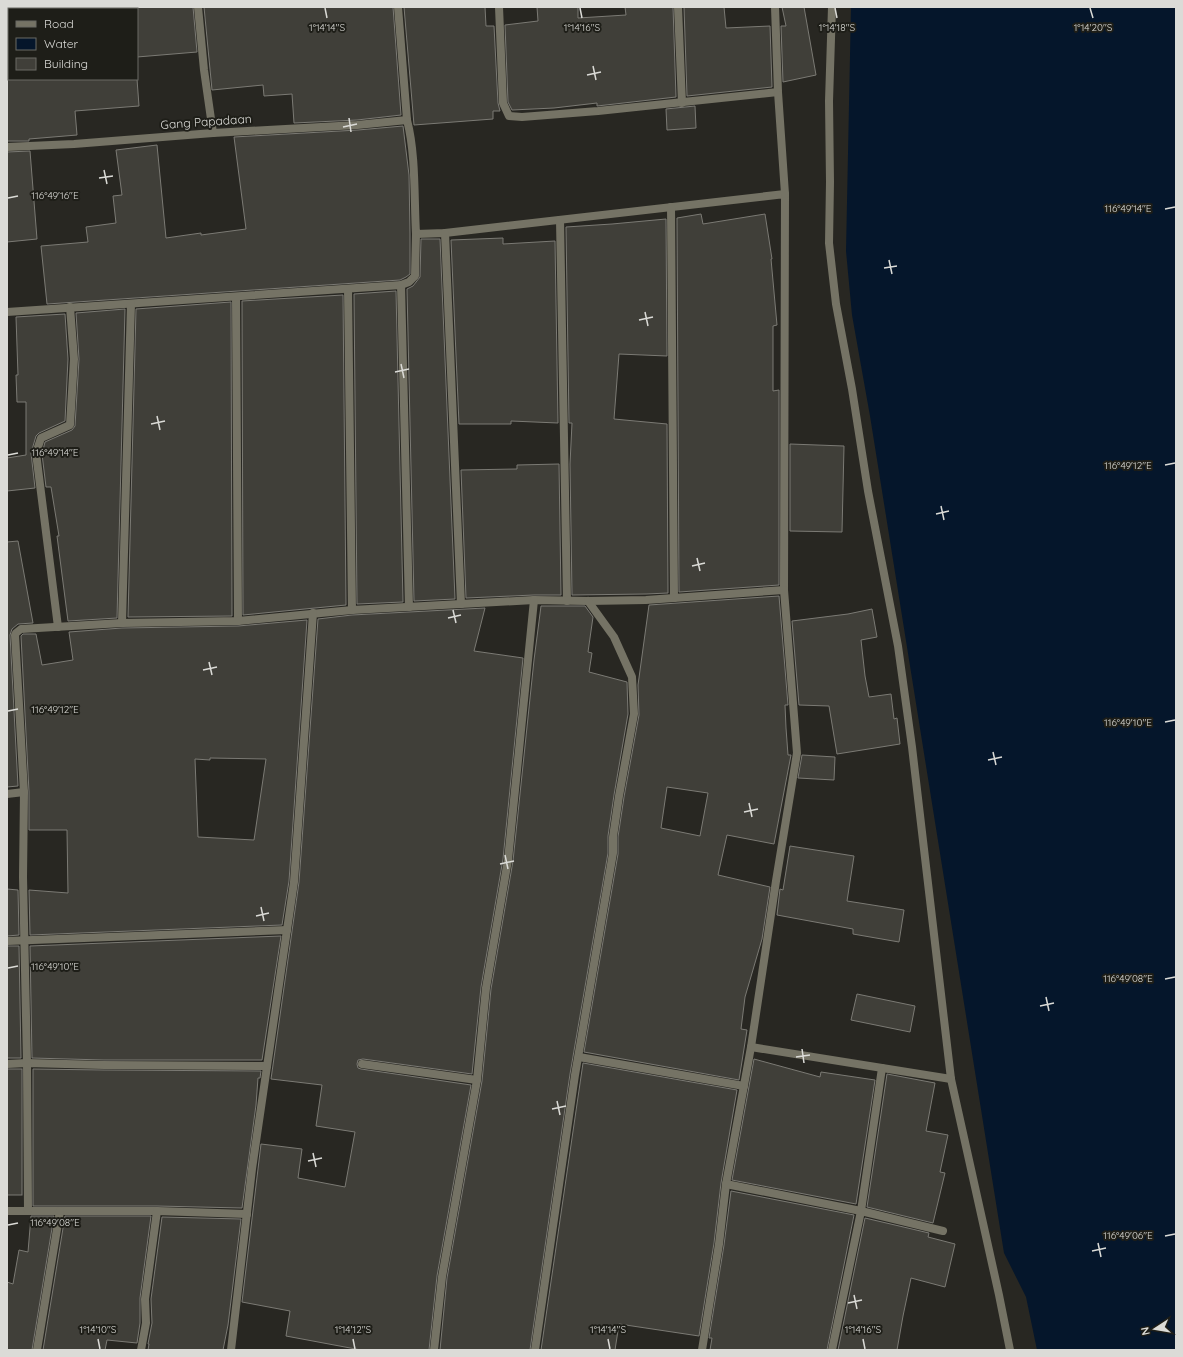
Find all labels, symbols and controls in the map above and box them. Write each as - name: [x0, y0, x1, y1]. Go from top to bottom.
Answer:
- legend: [8, 8, 138, 80]
- text: Road: [44, 16, 74, 31]
- text: 1°14'14"S: [309, 21, 345, 34]
- text: 1°14'16"S: [564, 21, 601, 34]
- text: 1°14'18"S: [819, 21, 856, 34]
- text: 1°14'20"S: [1074, 21, 1113, 34]
- text: Water: [44, 36, 79, 51]
- text: Building: [44, 56, 88, 71]
- street label: Gang Papadaan: [160, 111, 252, 132]
- text: 116°49'16"E: [31, 189, 79, 202]
- text: 116°49'14"E: [1104, 202, 1152, 215]
- text: 116°49'14"E: [31, 446, 79, 459]
- text: 116°49'12"E: [1104, 459, 1152, 472]
- text: 116°49'12"E: [31, 703, 79, 716]
- text: 116°49'10"E: [1104, 716, 1152, 729]
- text: 116°49'10"E: [31, 960, 79, 973]
- text: 116°49'08"E: [1103, 972, 1153, 985]
- text: 116°49'08"E: [30, 1216, 80, 1229]
- text: 116°49'06"E: [1103, 1229, 1153, 1242]
- north arrow: [1135, 1309, 1175, 1349]
- text: 1°14'10"S: [80, 1323, 117, 1336]
- text: 1°14'12"S: [335, 1323, 372, 1336]
- text: 1°14'14"S: [590, 1323, 626, 1336]
- text: 1°14'16"S: [845, 1323, 882, 1336]
- text: N: [1138, 1326, 1153, 1336]

